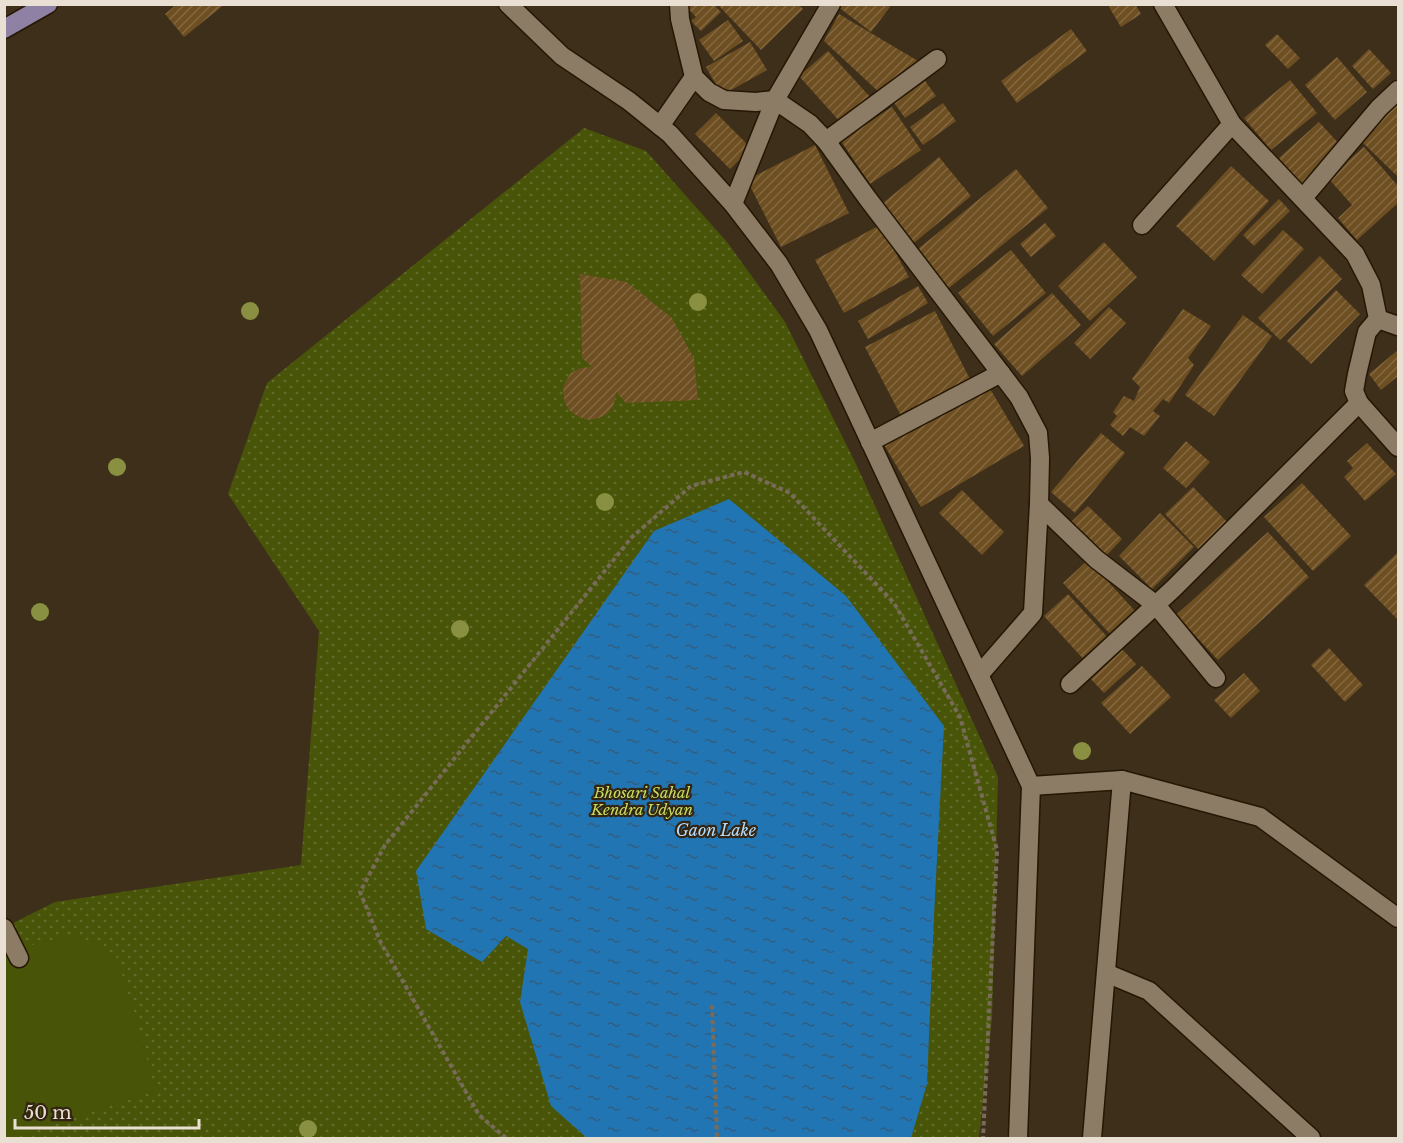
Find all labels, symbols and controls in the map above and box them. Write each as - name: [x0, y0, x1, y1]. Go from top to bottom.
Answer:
- park label: Bhosari Sahal Kendra Udyan: [590, 783, 693, 819]
- water label: Gaon Lake: [676, 820, 757, 840]
- scale bar: [15, 1092, 200, 1130]
- text: 50 m: [24, 1102, 72, 1124]

